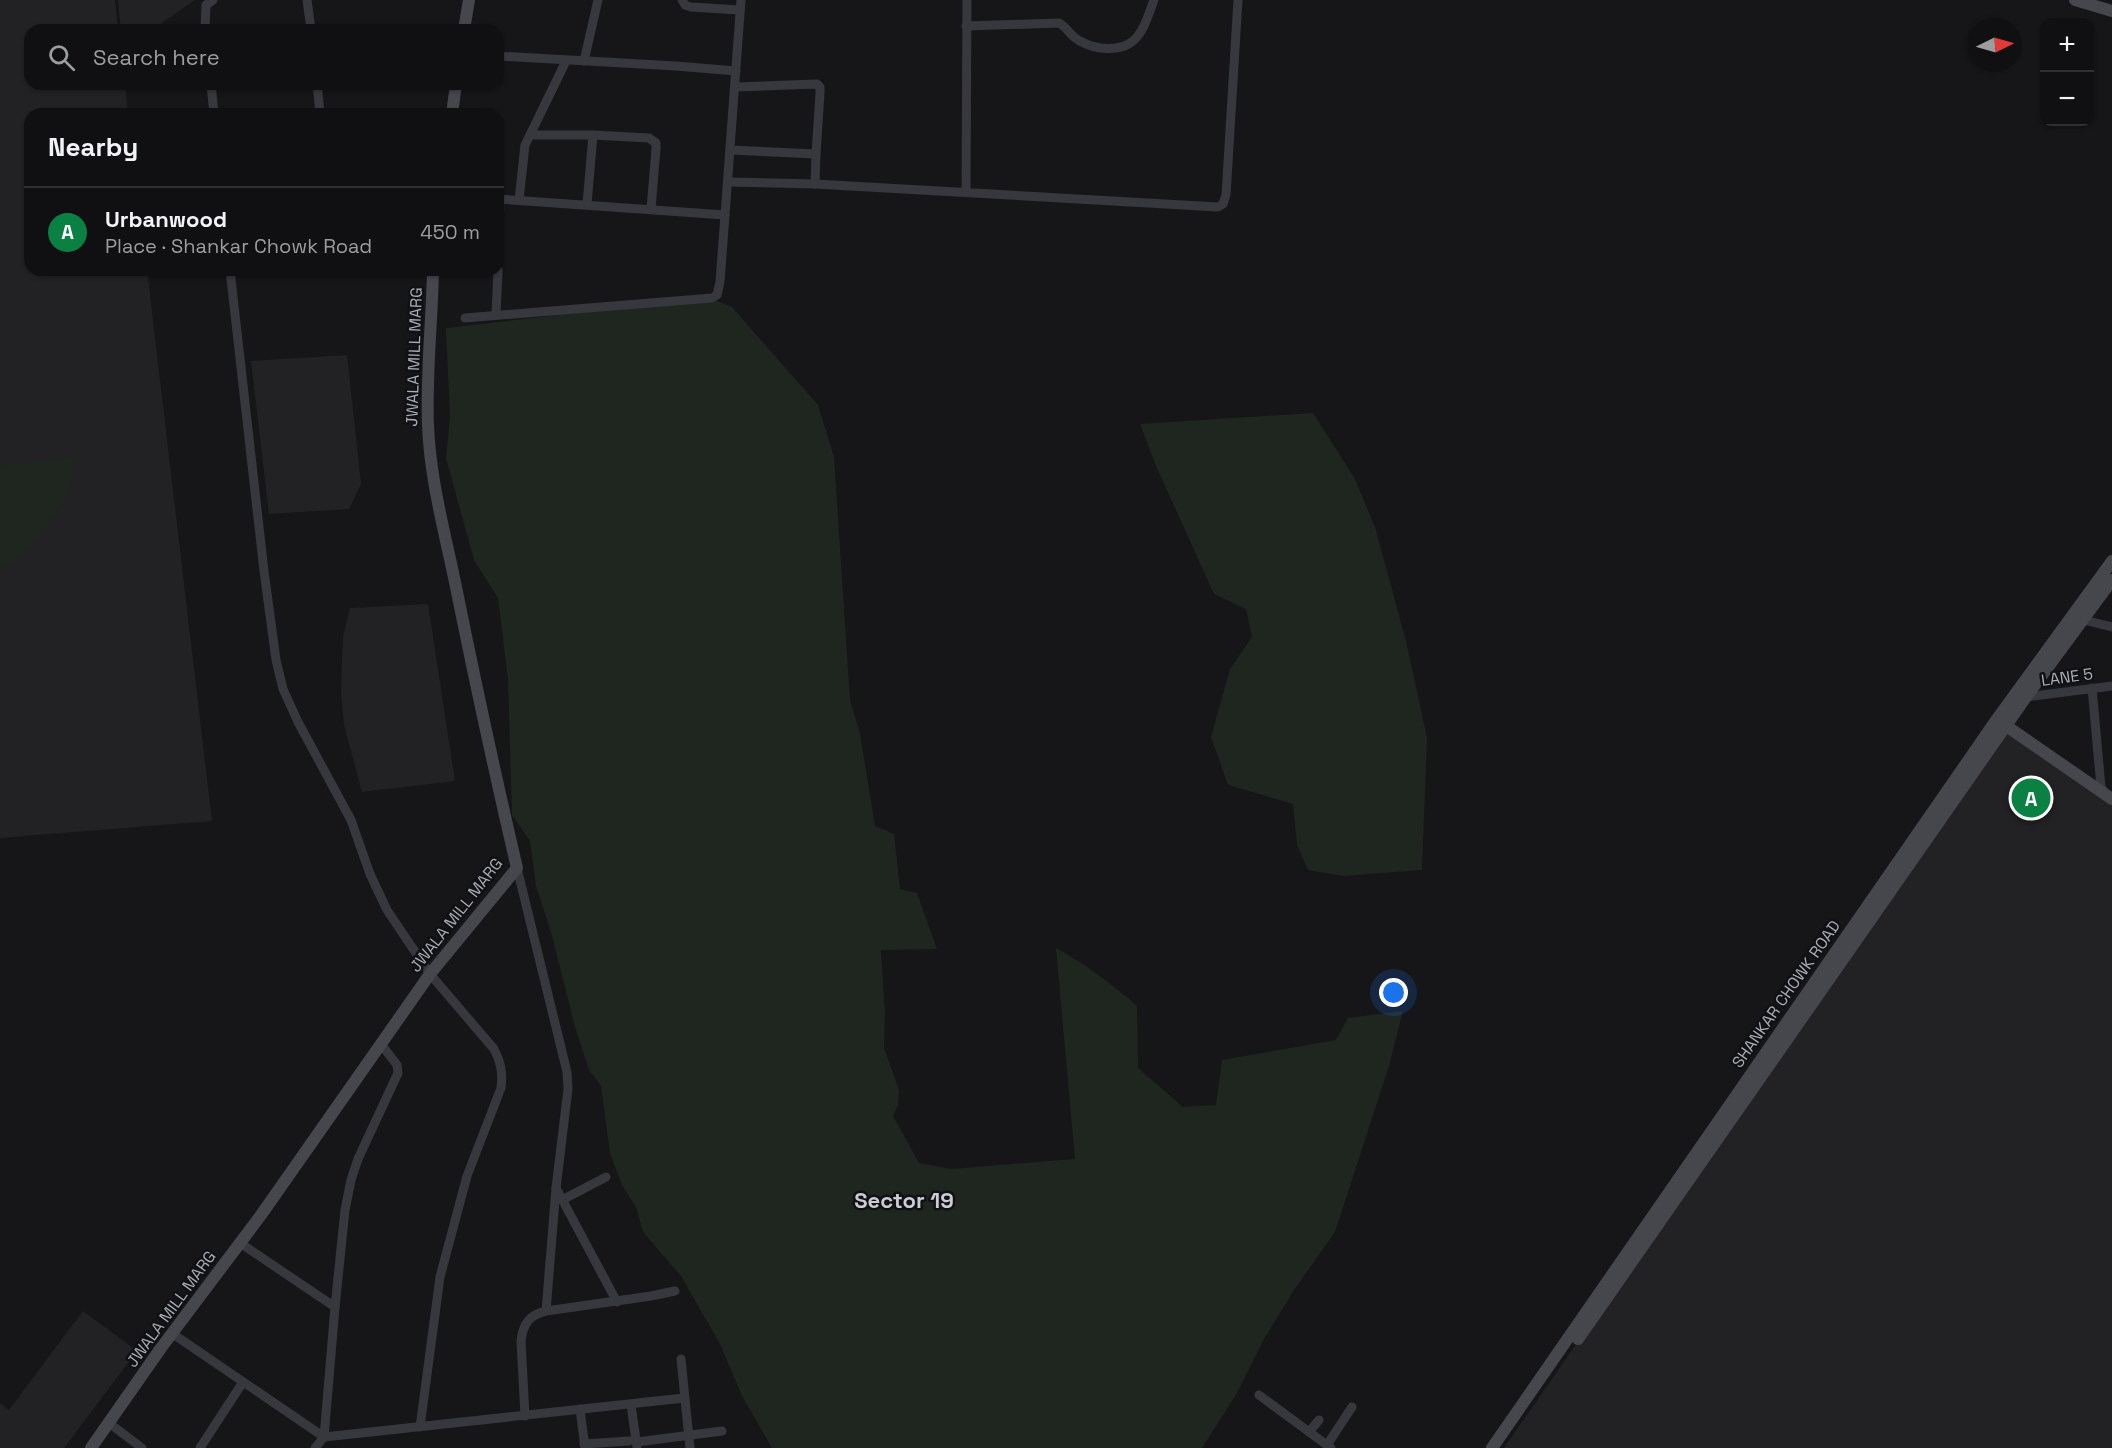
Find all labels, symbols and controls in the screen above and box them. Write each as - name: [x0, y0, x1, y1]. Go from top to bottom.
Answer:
- north arrow: [1968, 18, 2022, 72]
- map controls: [2040, 18, 2094, 126]
- button: +: [2040, 18, 2094, 72]
- search box: [24, 24, 504, 90]
- icon: search: [45, 41, 78, 74]
- text: Search here: [93, 43, 220, 71]
- button: −: [2040, 72, 2094, 126]
- text: Nearby: [48, 130, 138, 164]
- text: Urbanwood: [105, 205, 227, 233]
- text: A: [61, 219, 74, 245]
- text: 450 m: [420, 219, 480, 245]
- text: Place · Shankar Chowk Road: [105, 233, 372, 259]
- street label: JWALA MILL MARG: [401, 287, 427, 427]
- street label: LANE 5: [2040, 663, 2094, 691]
- pin: A: [2012, 776, 2050, 820]
- street label: JWALA MILL MARG: [405, 854, 507, 976]
- street label: SHANKAR CHOWK ROAD: [1727, 916, 1845, 1072]
- your location: [1379, 978, 1408, 1007]
- district label: Sector 19: [854, 1186, 954, 1214]
- street label: JWALA MILL MARG: [122, 1246, 220, 1372]

